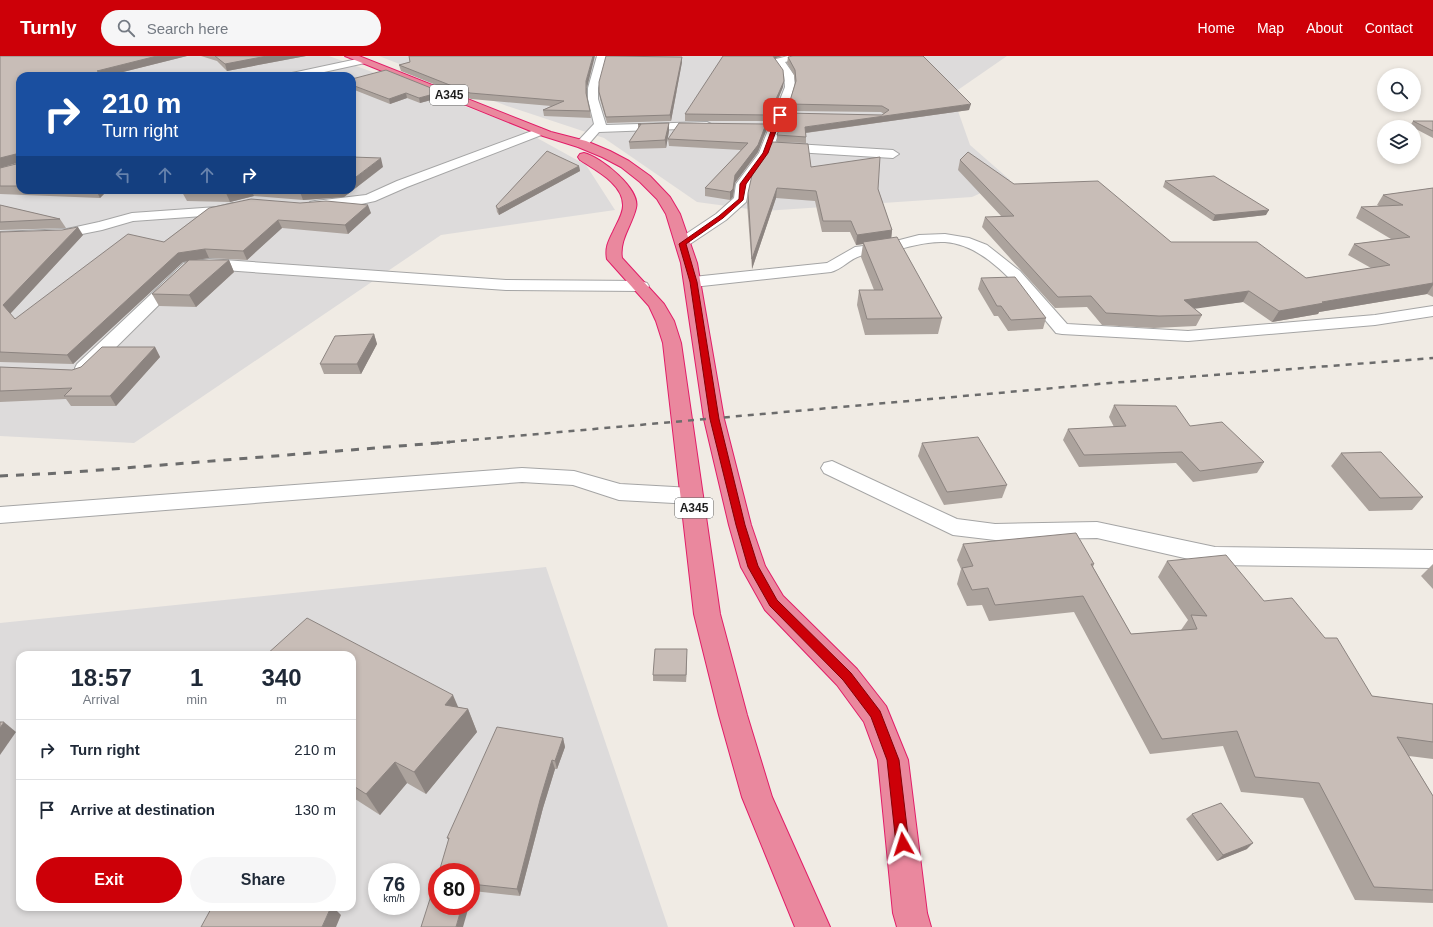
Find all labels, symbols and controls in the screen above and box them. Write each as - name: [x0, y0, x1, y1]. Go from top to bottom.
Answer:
- search box: [101, 10, 381, 46]
- text: Turnly: [20, 17, 77, 38]
- icon: search: [115, 17, 137, 39]
- text: Search here: [147, 20, 228, 37]
- text: Home: [1198, 20, 1235, 36]
- text: Map: [1257, 20, 1284, 36]
- text: About: [1306, 20, 1343, 36]
- text: Contact: [1365, 20, 1413, 36]
- map controls: [1377, 68, 1421, 164]
- button: search: [1377, 68, 1421, 112]
- road number: A345: [430, 85, 468, 105]
- icon: right: [36, 88, 88, 140]
- text: 210 m: [102, 88, 181, 119]
- pin: [763, 98, 797, 132]
- icon: arrive: [769, 104, 791, 126]
- button: layers: [1377, 120, 1421, 164]
- text: Turn right: [102, 121, 178, 141]
- icon: left: [112, 164, 134, 186]
- icon: ahead: [154, 164, 176, 186]
- icon: ahead: [196, 164, 218, 186]
- icon: right: [238, 164, 260, 186]
- road number: A345: [675, 498, 713, 518]
- text: 18:57: [70, 664, 132, 691]
- text: 1: [190, 664, 203, 691]
- text: 340: [262, 664, 302, 691]
- text: Arrival: [83, 692, 120, 707]
- text: min: [186, 692, 207, 707]
- text: m: [276, 692, 287, 707]
- icon: right: [36, 739, 58, 761]
- text: Turn right: [70, 741, 140, 758]
- text: 210 m: [294, 741, 336, 758]
- icon: arrive: [36, 799, 58, 821]
- text: Arrive at destination: [70, 801, 215, 818]
- text: 130 m: [294, 801, 336, 818]
- position arrow: [882, 823, 924, 865]
- button: Exit: [36, 857, 182, 903]
- button: Share: [190, 857, 336, 903]
- speed limit sign: 80: [428, 863, 480, 915]
- text: 76: [383, 873, 405, 895]
- text: km/h: [383, 893, 405, 904]

